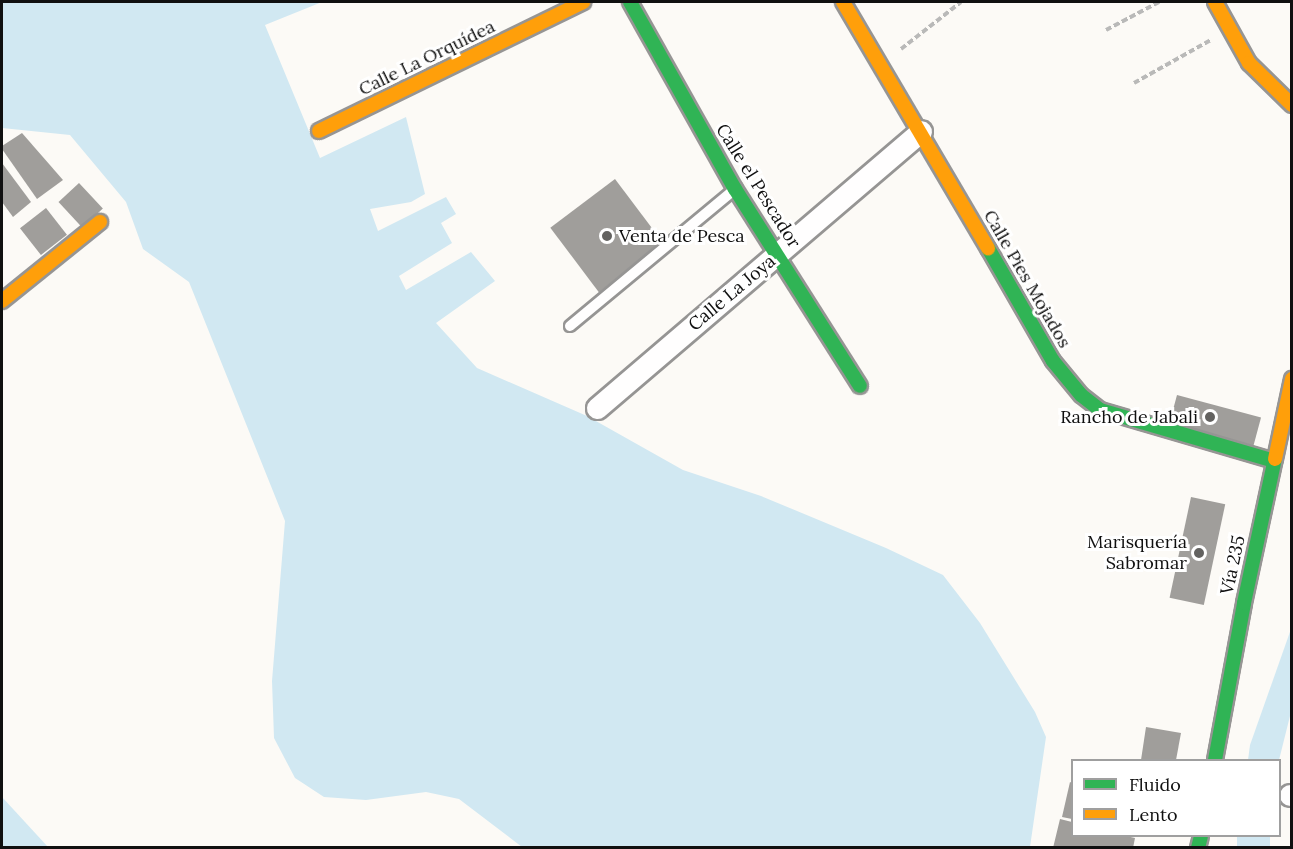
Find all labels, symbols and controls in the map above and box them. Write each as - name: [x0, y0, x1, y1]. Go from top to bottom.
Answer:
- street label: Calle La Orquídea: [355, 16, 499, 100]
- street label: Calle el Pescador: [711, 120, 805, 252]
- street label: Calle Pies Mojados: [979, 206, 1075, 352]
- place label: Venta de Pesca: [619, 225, 744, 247]
- marker: Venta de Pesca: [600, 229, 614, 243]
- street label: Calle La Joya: [684, 250, 780, 336]
- place label: Rancho de Jabali: [1060, 406, 1198, 428]
- marker: Rancho de Jabali: [1203, 410, 1217, 424]
- place label: Marisquería Sabromar: [1087, 532, 1187, 574]
- street label: Vía 235: [1216, 534, 1250, 596]
- marker: Marisquería Sabromar: [1192, 546, 1206, 560]
- legend: [1071, 759, 1281, 837]
- text: Fluido: [1129, 773, 1181, 796]
- text: Lento: [1129, 803, 1177, 826]

